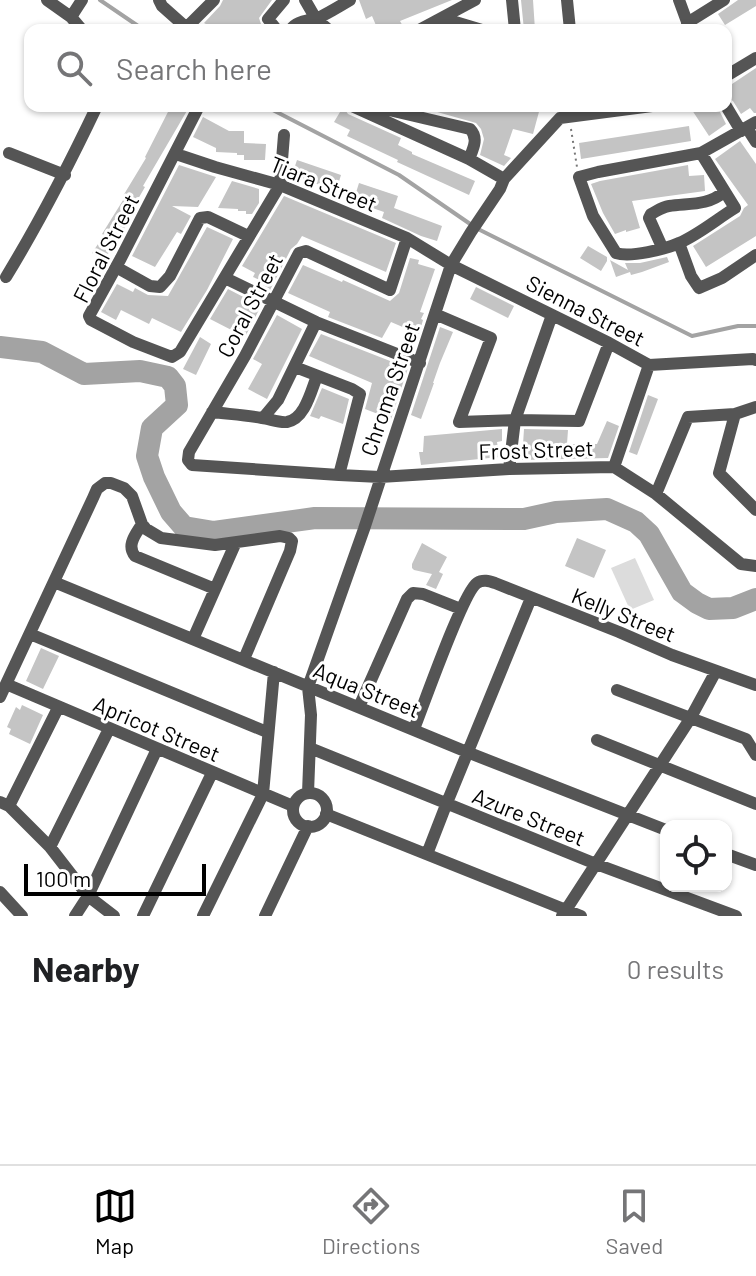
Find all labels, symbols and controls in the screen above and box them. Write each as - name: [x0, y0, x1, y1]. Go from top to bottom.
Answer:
- search box: [24, 24, 732, 112]
- icon: search: [52, 46, 96, 90]
- text: Search here: [116, 50, 272, 86]
- street label: Tiara Street: [267, 150, 381, 216]
- street label: Floral Street: [67, 189, 143, 307]
- street label: Coral Street: [211, 249, 287, 361]
- street label: Sienna Street: [522, 269, 650, 351]
- street label: Chroma Street: [354, 319, 424, 459]
- street label: Frost Street: [478, 434, 594, 464]
- street label: Kelly Street: [568, 581, 680, 647]
- street label: Aqua Street: [310, 656, 424, 722]
- street label: Apricot Street: [90, 690, 224, 766]
- street label: Azure Street: [469, 782, 589, 850]
- map controls: [660, 820, 732, 892]
- button: locate: [660, 820, 732, 892]
- scale bar: [24, 860, 206, 896]
- text: 100 m: [36, 865, 91, 891]
- text: Nearby: [32, 948, 140, 989]
- text: 0 results: [627, 953, 724, 984]
- tab: Map: [93, 1184, 137, 1258]
- tab: Directions: [322, 1184, 420, 1258]
- tab: Saved: [606, 1184, 663, 1258]

